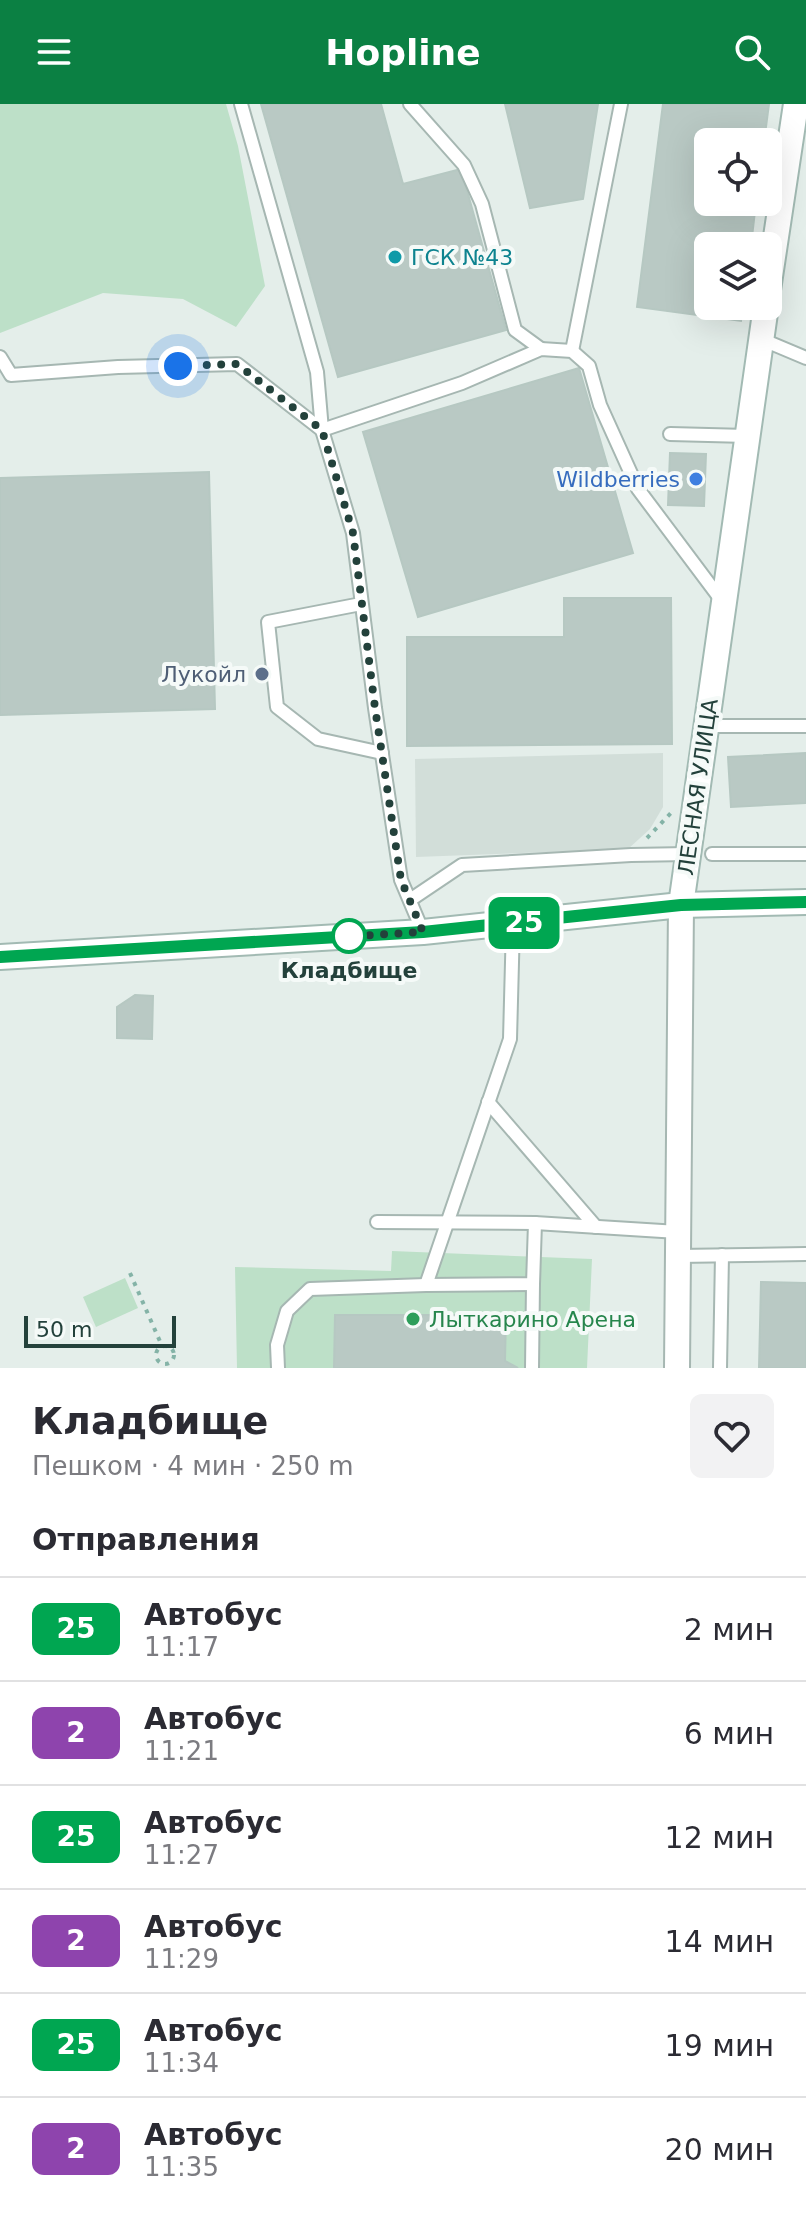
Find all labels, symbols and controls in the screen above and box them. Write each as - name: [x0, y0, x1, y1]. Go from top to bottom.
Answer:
- icon: menu: [32, 30, 76, 74]
- icon: search: [730, 30, 774, 74]
- text: Hopline: [325, 32, 481, 73]
- map controls: [694, 128, 782, 320]
- button: locate: [694, 128, 782, 216]
- button: layers: [694, 232, 782, 320]
- place label: ГСК №43: [411, 245, 513, 270]
- marker: ГСК №43: [386, 248, 404, 266]
- your location: [158, 346, 198, 386]
- place label: Wildberries: [556, 467, 680, 492]
- marker: Wildberries: [687, 470, 705, 488]
- place label: Лукойл: [161, 662, 246, 687]
- marker: Лукойл: [253, 665, 271, 683]
- street label: ЛЕСНАЯ УЛИЦА: [673, 697, 723, 877]
- line badge: 25: [488, 897, 560, 949]
- text: 25: [505, 906, 543, 939]
- marker: Кладбище: [332, 919, 366, 953]
- place label: Кладбище: [281, 958, 417, 983]
- place label: Лыткарино Арена: [429, 1307, 636, 1332]
- marker: Лыткарино Арена: [404, 1310, 422, 1328]
- scale bar: [24, 1312, 176, 1348]
- text: 50 m: [36, 1317, 92, 1342]
- button: heart: [690, 1394, 774, 1478]
- text: Кладбище: [32, 1399, 268, 1443]
- text: Пешком · 4 мин · 250 m: [32, 1451, 354, 1481]
- text: Отправления: [32, 1522, 260, 1557]
- text: Автобус: [144, 1597, 283, 1632]
- text: 25: [57, 1612, 95, 1645]
- text: 2 мин: [684, 1612, 774, 1647]
- text: 11:17: [144, 1632, 219, 1662]
- text: Автобус: [144, 1701, 283, 1736]
- text: 2: [66, 1716, 86, 1749]
- text: 6 мин: [684, 1716, 774, 1751]
- text: 11:21: [144, 1736, 219, 1766]
- text: Автобус: [144, 1805, 283, 1840]
- text: 25: [57, 1820, 95, 1853]
- text: 12 мин: [665, 1820, 774, 1855]
- text: 11:27: [144, 1840, 219, 1870]
- text: Автобус: [144, 1909, 283, 1944]
- text: 2: [66, 1924, 86, 1957]
- text: 14 мин: [665, 1924, 774, 1959]
- text: 11:29: [144, 1944, 219, 1974]
- text: Автобус: [144, 2013, 283, 2048]
- text: 25: [57, 2028, 95, 2061]
- text: 19 мин: [665, 2028, 774, 2063]
- text: 11:34: [144, 2048, 219, 2078]
- text: Автобус: [144, 2117, 283, 2152]
- text: 2: [66, 2132, 86, 2165]
- text: 20 мин: [665, 2132, 774, 2167]
- text: 11:35: [144, 2152, 219, 2182]

